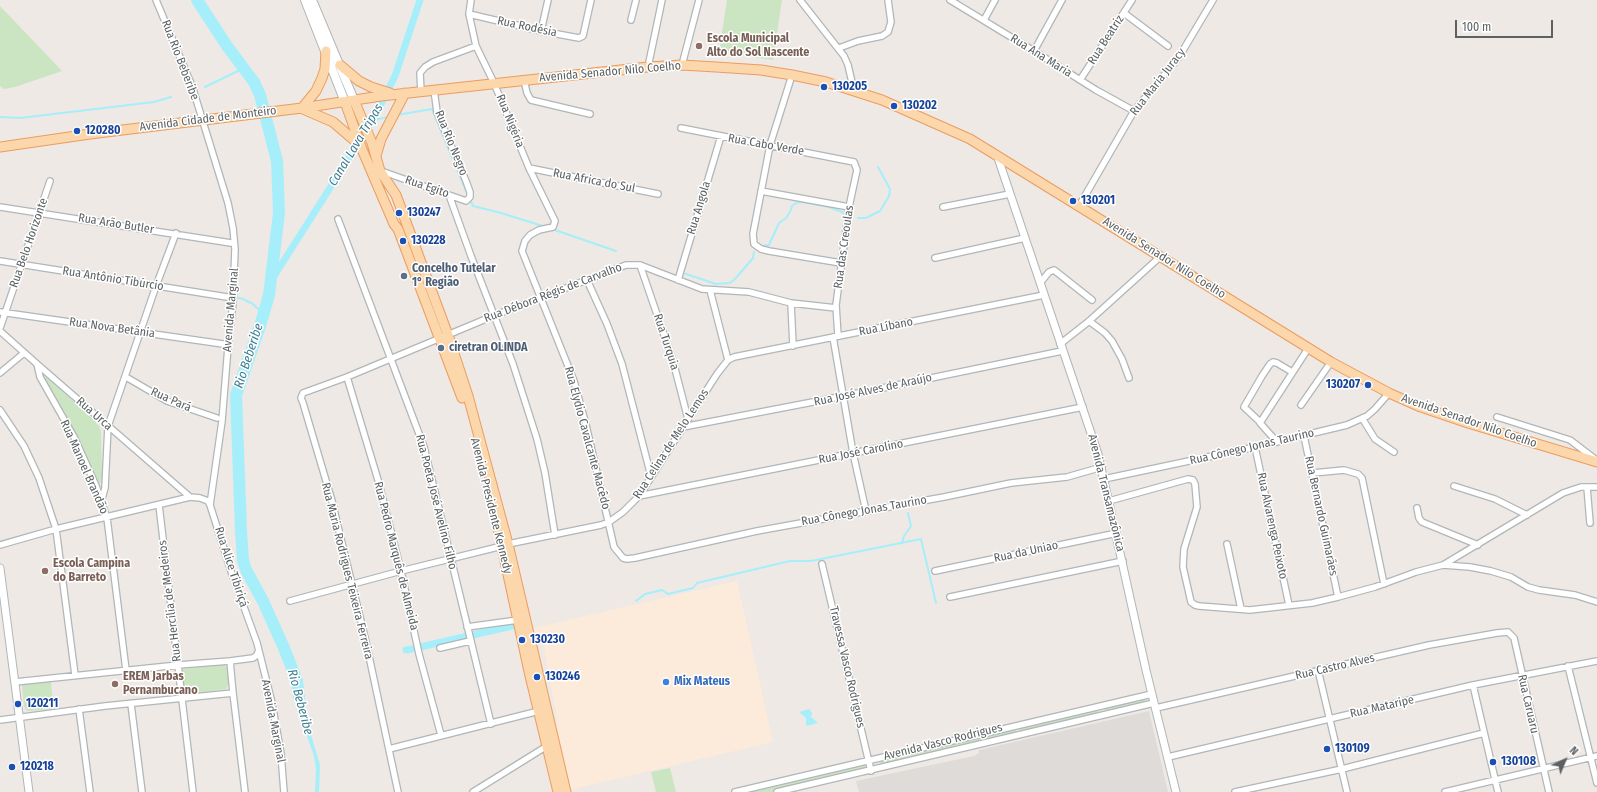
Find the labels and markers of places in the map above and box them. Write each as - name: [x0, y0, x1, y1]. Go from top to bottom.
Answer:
- place label: Escola Municipal Alto do Sol Nascente: [707, 32, 809, 60]
- marker: Escola Municipal Alto do Sol Nascente: [694, 41, 704, 51]
- place label: 130205: [832, 80, 867, 94]
- marker: 130205: [819, 82, 829, 92]
- place label: 130202: [902, 99, 937, 113]
- marker: 130202: [889, 101, 899, 111]
- place label: 120280: [85, 124, 121, 138]
- marker: 120280: [72, 126, 82, 136]
- place label: 130201: [1081, 194, 1115, 208]
- marker: 130201: [1068, 196, 1078, 206]
- place label: 130247: [407, 206, 441, 220]
- marker: 130247: [394, 208, 404, 218]
- place label: 130228: [411, 234, 446, 248]
- marker: 130228: [398, 236, 408, 246]
- place label: Concelho Tutelar 1° Região: [412, 262, 496, 290]
- marker: Concelho Tutelar 1° Região: [399, 271, 409, 281]
- place label: ciretran OLINDA: [449, 341, 528, 355]
- marker: ciretran OLINDA: [436, 343, 446, 353]
- place label: 130207: [1326, 378, 1360, 392]
- marker: 130207: [1363, 380, 1373, 390]
- place label: Escola Campina do Barreto: [53, 557, 130, 585]
- marker: Escola Campina do Barreto: [40, 566, 50, 576]
- place label: 130230: [530, 633, 565, 647]
- marker: 130230: [517, 635, 527, 645]
- place label: EREM Jarbas Pernambucano: [123, 670, 198, 698]
- place label: 130246: [545, 670, 580, 684]
- marker: 130246: [532, 672, 542, 682]
- place label: Mix Mateus: [674, 675, 730, 689]
- marker: Mix Mateus: [661, 677, 671, 687]
- marker: EREM Jarbas Pernambucano: [110, 679, 120, 689]
- place label: 120211: [26, 697, 58, 711]
- marker: 120211: [13, 699, 23, 709]
- place label: 130109: [1335, 742, 1370, 756]
- marker: 130109: [1322, 744, 1332, 754]
- place label: 130108: [1501, 755, 1536, 769]
- marker: 130108: [1488, 757, 1498, 767]
- place label: 120218: [20, 760, 54, 774]
- marker: 120218: [7, 762, 17, 772]

